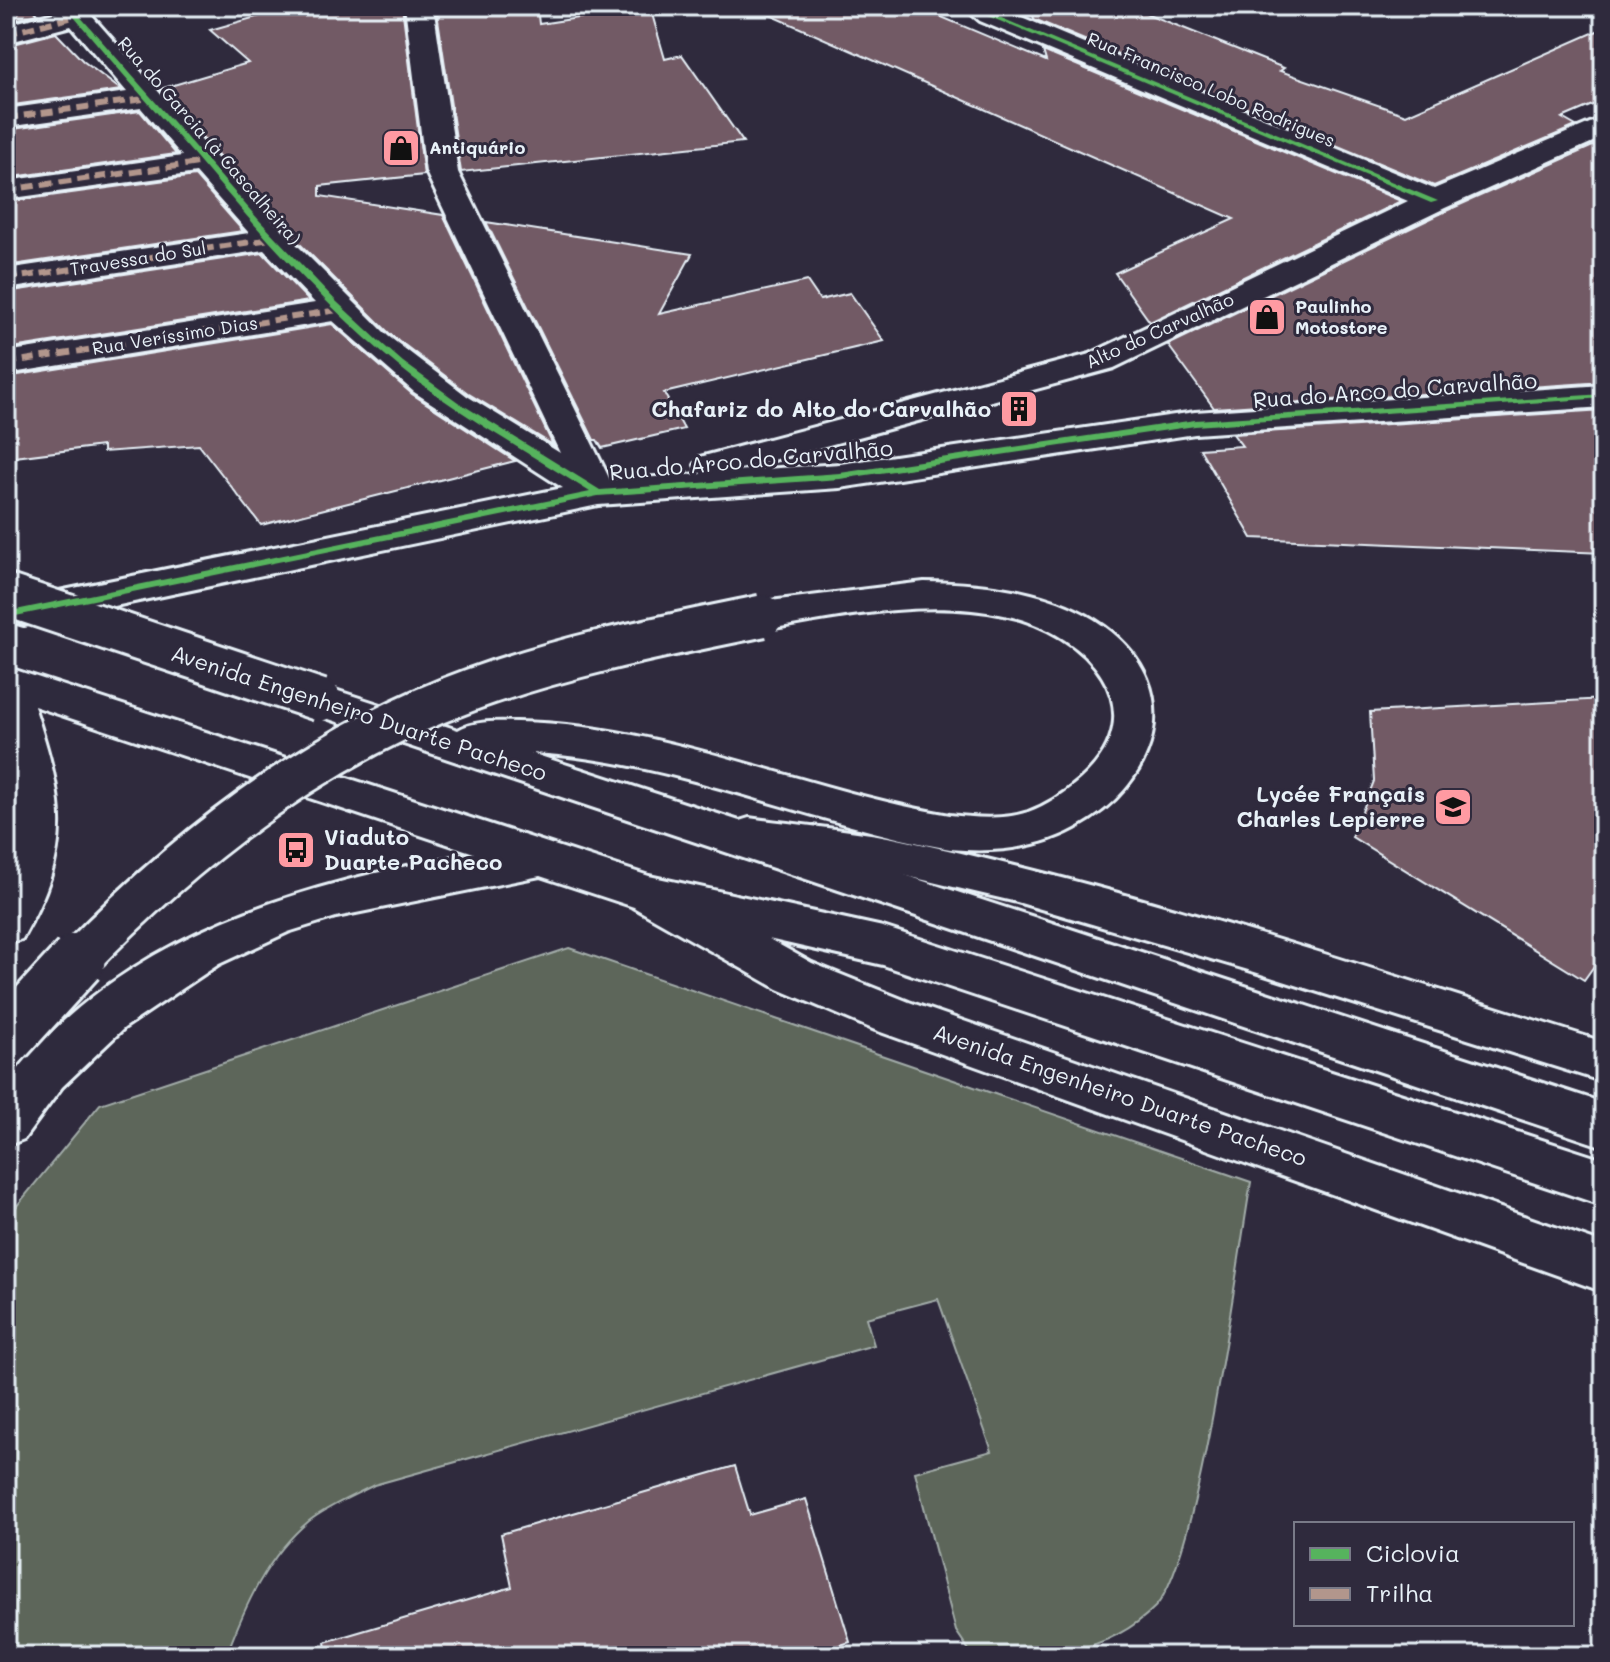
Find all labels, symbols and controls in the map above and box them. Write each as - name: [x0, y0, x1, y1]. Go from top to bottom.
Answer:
- street label: Rua Francisco Lobo Rodrigues: [1084, 26, 1339, 152]
- street label: Rua do Garcia (à Cascalheira): [113, 31, 307, 249]
- shop icon: Antiquário: [380, 127, 422, 169]
- place label: Antiquário: [429, 135, 525, 159]
- street label: Travessa do Sul: [68, 235, 208, 281]
- street label: Alto do Carvalhão: [1082, 287, 1238, 374]
- place label: Paulinho Motostore: [1295, 294, 1388, 339]
- shop icon: Paulinho Motostore: [1246, 296, 1288, 338]
- street label: Rua Veríssimo Dias: [90, 310, 259, 360]
- street label: Rua do Arco do Carvalhão: [1252, 365, 1538, 414]
- building icon: Chafariz do Alto do Carvalhão: [998, 388, 1040, 430]
- place label: Chafariz do Alto do Carvalhão: [651, 394, 991, 423]
- street label: Rua do Arco do Carvalhão: [608, 433, 894, 486]
- street label: Avenida Engenheiro Duarte Pacheco: [168, 638, 551, 787]
- place label: Lycée Français Charles Lepierre: [1237, 779, 1425, 833]
- school or university icon: Lycée Français Charles Lepierre: [1432, 786, 1474, 828]
- place label: Viaduto Duarte Pacheco: [324, 822, 502, 876]
- bus stop icon: Viaduto Duarte Pacheco: [275, 829, 317, 871]
- street label: Avenida Engenheiro Duarte Pacheco: [929, 1017, 1311, 1172]
- legend: [1294, 1522, 1574, 1626]
- text: Ciclovia: [1366, 1537, 1460, 1568]
- text: Trilha: [1366, 1577, 1433, 1608]

